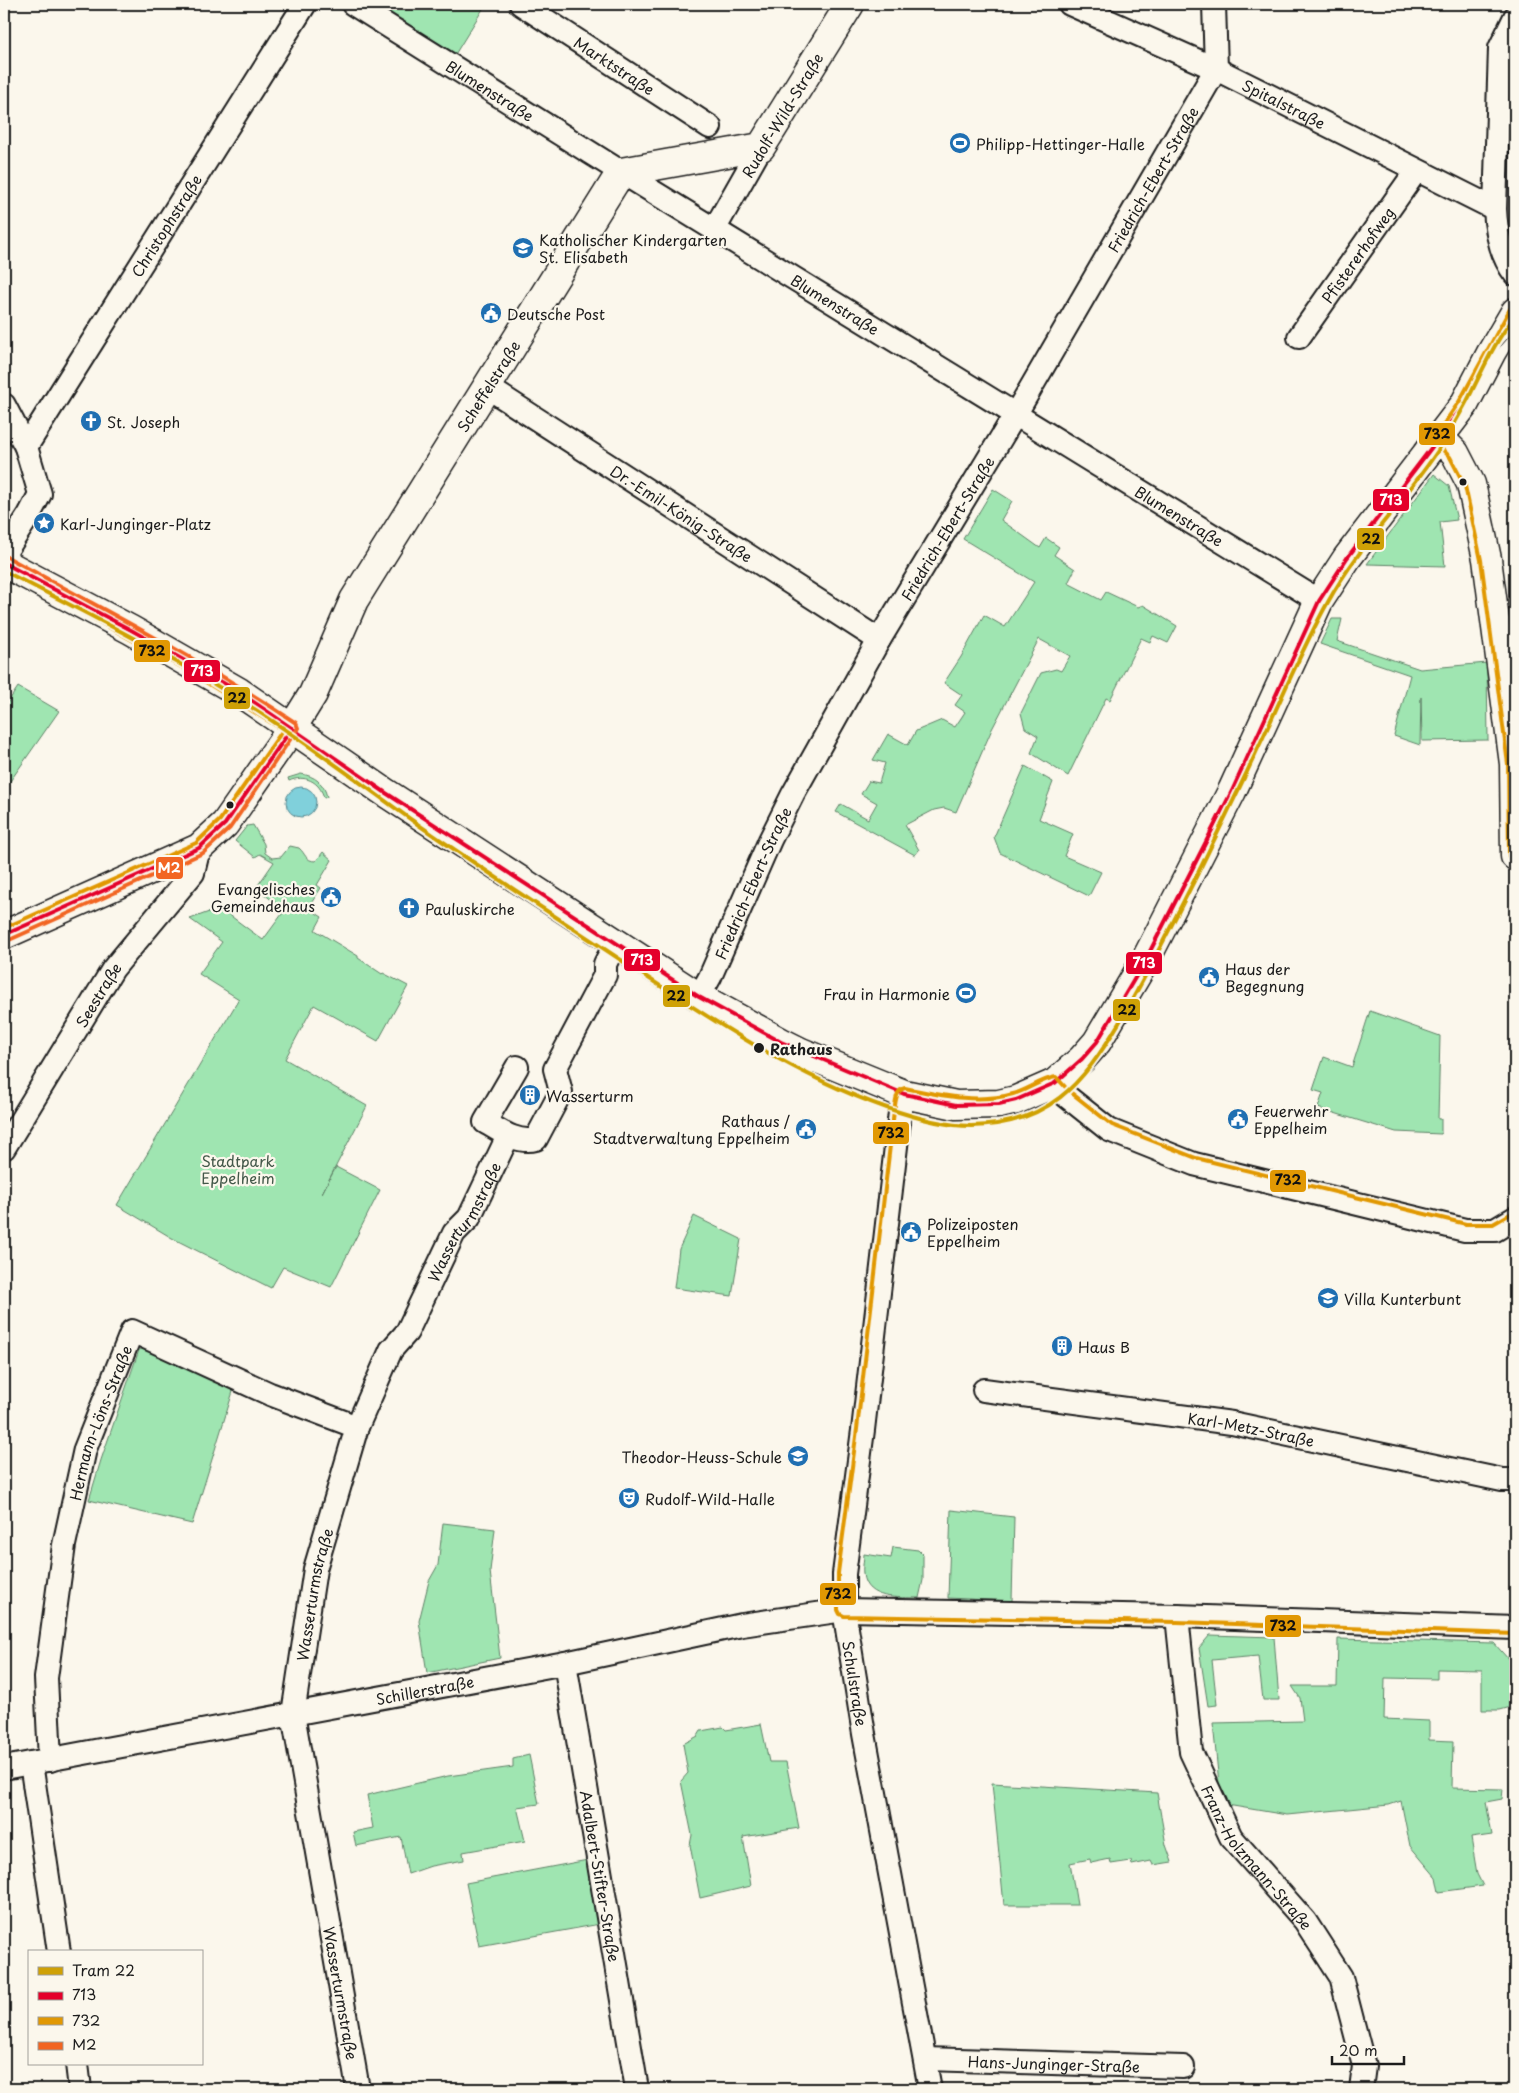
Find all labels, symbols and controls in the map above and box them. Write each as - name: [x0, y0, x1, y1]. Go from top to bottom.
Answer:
- street label: Marktstraße: [570, 30, 660, 100]
- street label: Rudolf-Wild-Straße: [736, 48, 828, 182]
- street label: Blumenstraße: [442, 54, 539, 126]
- street label: Spitalstraße: [1238, 73, 1330, 134]
- street label: Friedrich-Ebert-Straße: [1101, 102, 1203, 256]
- sports icon: Philipp-Hettinger-Halle: [948, 131, 972, 155]
- place label: Philipp-Hettinger-Halle: [976, 132, 1145, 155]
- street label: Christophstraße: [125, 169, 207, 281]
- street label: Pfistererhofweg: [1315, 201, 1399, 307]
- place label: Katholischer Kindergarten St. Elisabeth: [539, 228, 727, 268]
- school or university icon: Katholischer Kindergarten St. Elisabeth: [511, 236, 535, 260]
- street label: Blumenstraße: [787, 268, 884, 340]
- public building icon: Deutsche Post: [479, 301, 503, 325]
- place label: Deutsche Post: [507, 302, 605, 325]
- street label: Scheffelstraße: [450, 335, 525, 436]
- church icon: St. Joseph: [79, 409, 103, 433]
- place label: St. Joseph: [107, 410, 180, 433]
- line badge: 732: [1418, 422, 1456, 446]
- text: 732: [1424, 423, 1451, 444]
- street label: Friedrich-Ebert-Straße: [894, 451, 999, 605]
- street label: Dr.-Emil-König-Straße: [606, 458, 757, 567]
- unlabelled marker: [1458, 477, 1468, 487]
- street label: Blumenstraße: [1131, 479, 1228, 551]
- line badge: 713: [1372, 488, 1410, 512]
- text: 713: [1379, 489, 1403, 510]
- place icon: Karl-Junginger-Platz: [32, 511, 56, 535]
- place label: Karl-Junginger-Platz: [60, 512, 211, 535]
- line badge: 22: [1356, 527, 1385, 551]
- text: 22: [1361, 528, 1381, 549]
- line badge: 732: [133, 639, 171, 663]
- text: 732: [139, 640, 166, 661]
- line badge: 713: [183, 659, 221, 683]
- text: 713: [190, 660, 214, 681]
- line badge: 22: [223, 686, 251, 710]
- text: 22: [227, 687, 247, 708]
- unlabelled marker: [225, 800, 235, 810]
- street label: Friedrich-Ebert-Straße: [708, 803, 796, 963]
- line badge: M2: [155, 856, 184, 880]
- text: M2: [158, 857, 181, 878]
- place label: Evangelisches Gemeindehaus: [211, 877, 315, 917]
- public building icon: Evangelisches Gemeindehaus: [319, 885, 343, 909]
- church icon: Pauluskirche: [397, 896, 421, 920]
- place label: Pauluskirche: [425, 897, 515, 920]
- line badge: 713: [623, 948, 661, 972]
- text: 713: [630, 949, 654, 970]
- line badge: 713: [1125, 951, 1163, 975]
- text: 713: [1132, 952, 1156, 973]
- street label: Seestraße: [69, 956, 126, 1031]
- place label: Haus der Begegnung: [1225, 957, 1304, 997]
- public building icon: Haus der Begegnung: [1197, 965, 1221, 989]
- sports icon: Frau in Harmonie: [954, 981, 978, 1005]
- place label: Frau in Harmonie: [823, 982, 950, 1005]
- line badge: 22: [662, 984, 691, 1008]
- text: 22: [666, 985, 686, 1006]
- line badge: 22: [1112, 998, 1141, 1022]
- text: 22: [1117, 999, 1137, 1020]
- place label: Rathaus: [770, 1037, 833, 1060]
- marker: Rathaus: [752, 1041, 766, 1055]
- building icon: Wasserturm: [518, 1083, 542, 1107]
- place label: Wasserturm: [546, 1084, 634, 1107]
- place label: Feuerwehr Eppelheim: [1254, 1099, 1329, 1139]
- public building icon: Feuerwehr Eppelheim: [1226, 1107, 1250, 1131]
- place label: Rathaus / Stadtverwaltung Eppelheim: [593, 1109, 791, 1149]
- public building icon: Rathaus / Stadtverwaltung Eppelheim: [794, 1117, 818, 1141]
- line badge: 732: [872, 1121, 910, 1145]
- text: 732: [878, 1122, 905, 1143]
- park label: Stadtpark Eppelheim: [201, 1149, 275, 1189]
- street label: Wasserturmstraße: [421, 1158, 506, 1286]
- line badge: 732: [1269, 1169, 1307, 1193]
- text: 732: [1275, 1169, 1302, 1190]
- place label: Polizeiposten Eppelheim: [927, 1212, 1019, 1252]
- public building icon: Polizeiposten Eppelheim: [899, 1220, 923, 1244]
- school or university icon: Villa Kunterbunt: [1316, 1286, 1340, 1310]
- place label: Villa Kunterbunt: [1344, 1287, 1461, 1310]
- building icon: Haus B: [1050, 1334, 1074, 1358]
- place label: Haus B: [1078, 1335, 1130, 1358]
- street label: Hermann-Löns-Straße: [63, 1342, 137, 1502]
- street label: Karl-Metz-Straße: [1186, 1406, 1317, 1452]
- school or university icon: Theodor-Heuss-Schule: [786, 1444, 810, 1468]
- place label: Theodor-Heuss-Schule: [621, 1445, 782, 1468]
- theatre icon: Rudolf-Wild-Halle: [617, 1486, 641, 1510]
- place label: Rudolf-Wild-Halle: [645, 1487, 775, 1510]
- street label: Wasserturmstraße: [290, 1525, 338, 1662]
- line badge: 732: [819, 1582, 857, 1606]
- text: 732: [825, 1583, 852, 1604]
- line badge: 732: [1264, 1614, 1302, 1638]
- text: 732: [1270, 1615, 1297, 1636]
- street label: Schulstraße: [838, 1639, 874, 1728]
- street label: Schillerstraße: [374, 1669, 476, 1710]
- street label: Franz-Holzmann-Straße: [1196, 1781, 1319, 1934]
- street label: Adalbert-Stifter-Straße: [575, 1789, 627, 1963]
- street label: Wasserturmstraße: [318, 1925, 364, 2061]
- legend: [28, 1950, 202, 2066]
- text: Tram 22: [72, 1958, 135, 1981]
- text: 713: [72, 1982, 96, 2005]
- text: 732: [72, 2008, 100, 2031]
- text: M2: [72, 2032, 97, 2055]
- scale bar: [1332, 2033, 1404, 2065]
- text: 20 m: [1339, 2038, 1378, 2061]
- street label: Hans-Junginger-Straße: [967, 2049, 1140, 2077]

